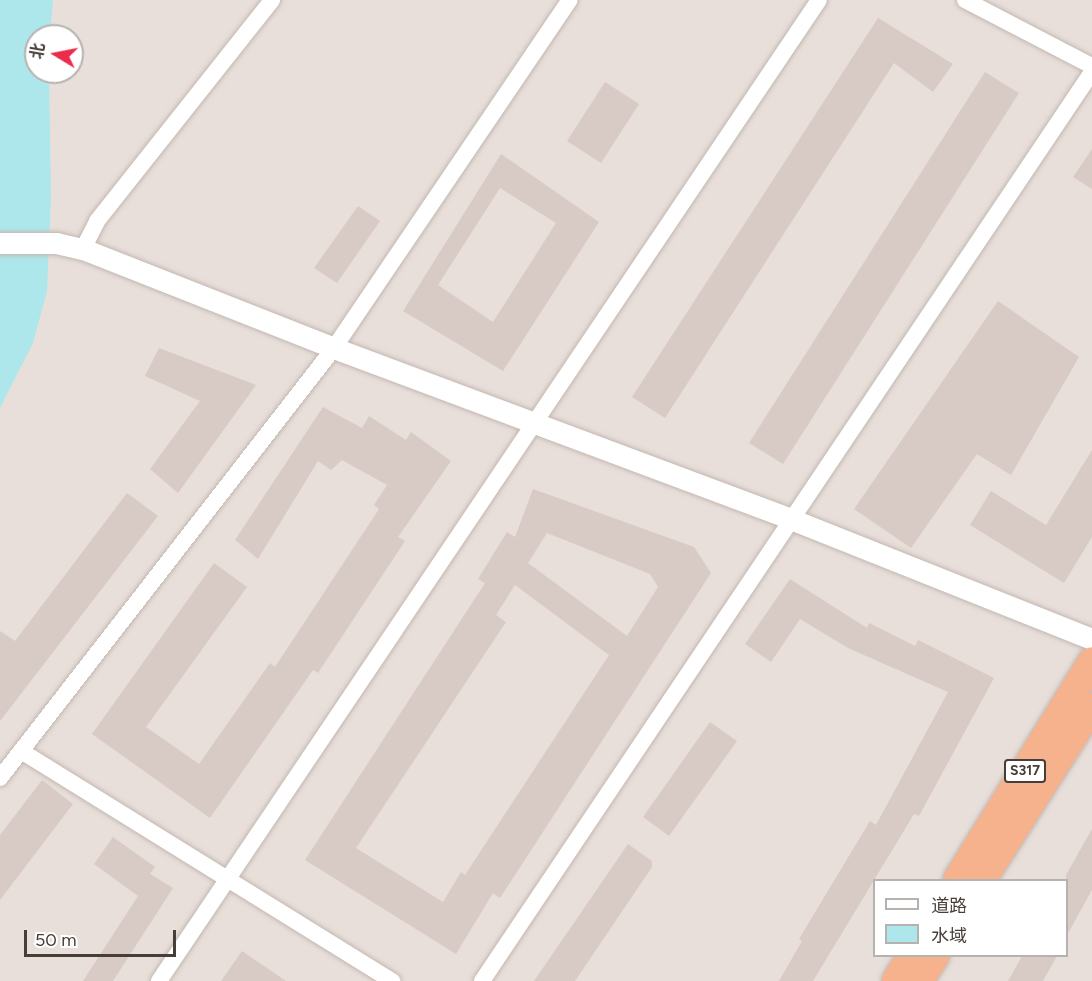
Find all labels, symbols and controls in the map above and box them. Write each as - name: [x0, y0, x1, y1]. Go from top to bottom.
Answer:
- north arrow: [24, 24, 84, 84]
- text: 北: [27, 42, 48, 61]
- road number: S317: [1004, 760, 1046, 782]
- legend: [873, 879, 1068, 957]
- text: 道路: [931, 895, 967, 917]
- scale bar: [27, 918, 178, 956]
- text: 水域: [931, 925, 967, 947]
- text: 50 m: [35, 929, 77, 951]

